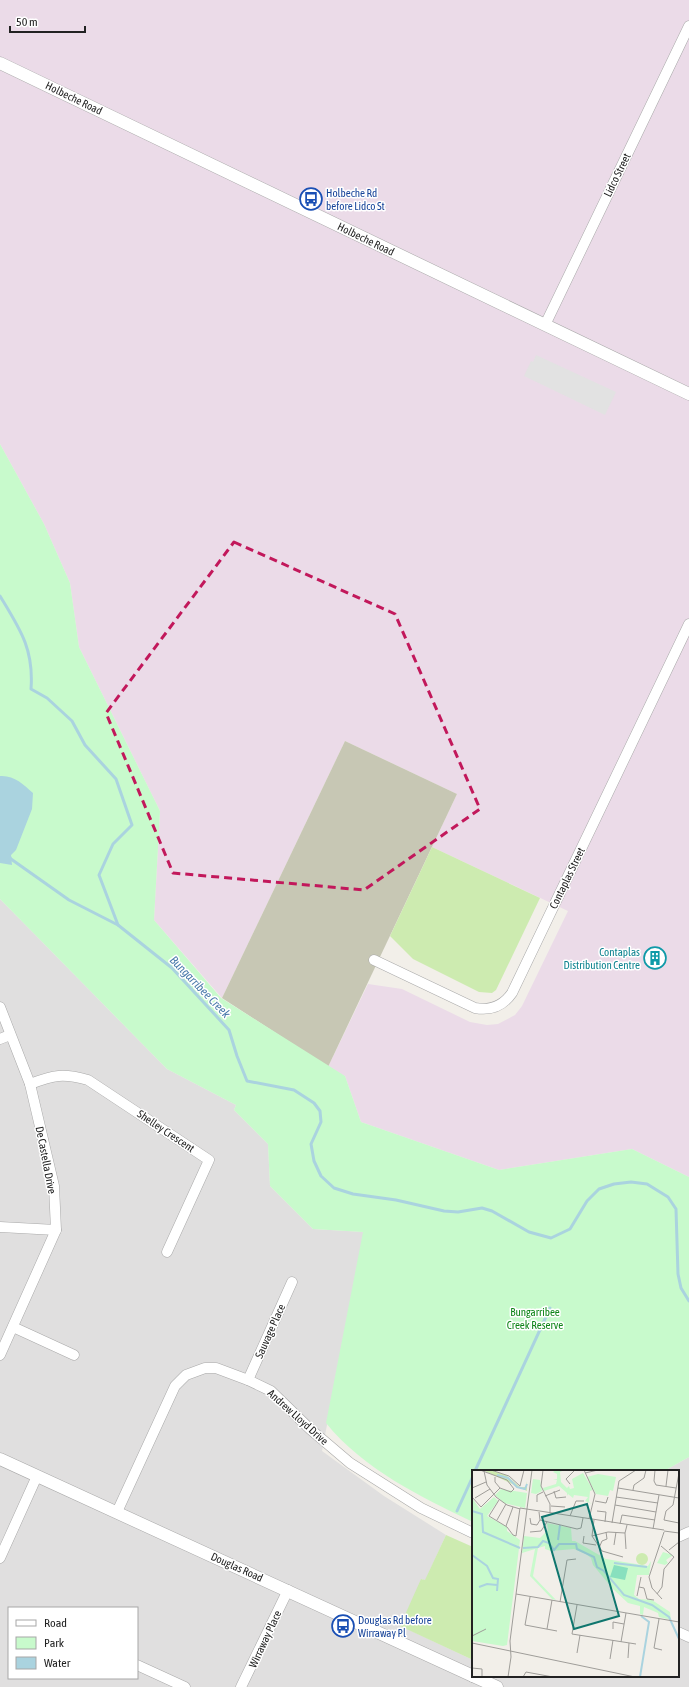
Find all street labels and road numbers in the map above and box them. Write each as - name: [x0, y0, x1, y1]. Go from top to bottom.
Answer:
- street label: Holbeche Road: [44, 79, 104, 117]
- street label: Lidco Street: [601, 151, 633, 199]
- street label: Holbeche Road: [336, 220, 396, 258]
- street label: Contaplas Street: [547, 845, 587, 911]
- street label: Shelley Crescent: [135, 1108, 197, 1154]
- street label: De Castella Drive: [34, 1125, 58, 1195]
- street label: Sauvage Place: [253, 1302, 287, 1360]
- street label: Andrew Lloyd Drive: [265, 1387, 331, 1447]
- street label: Douglas Road: [209, 1550, 265, 1584]
- street label: Wirraway Place: [246, 1608, 284, 1670]

